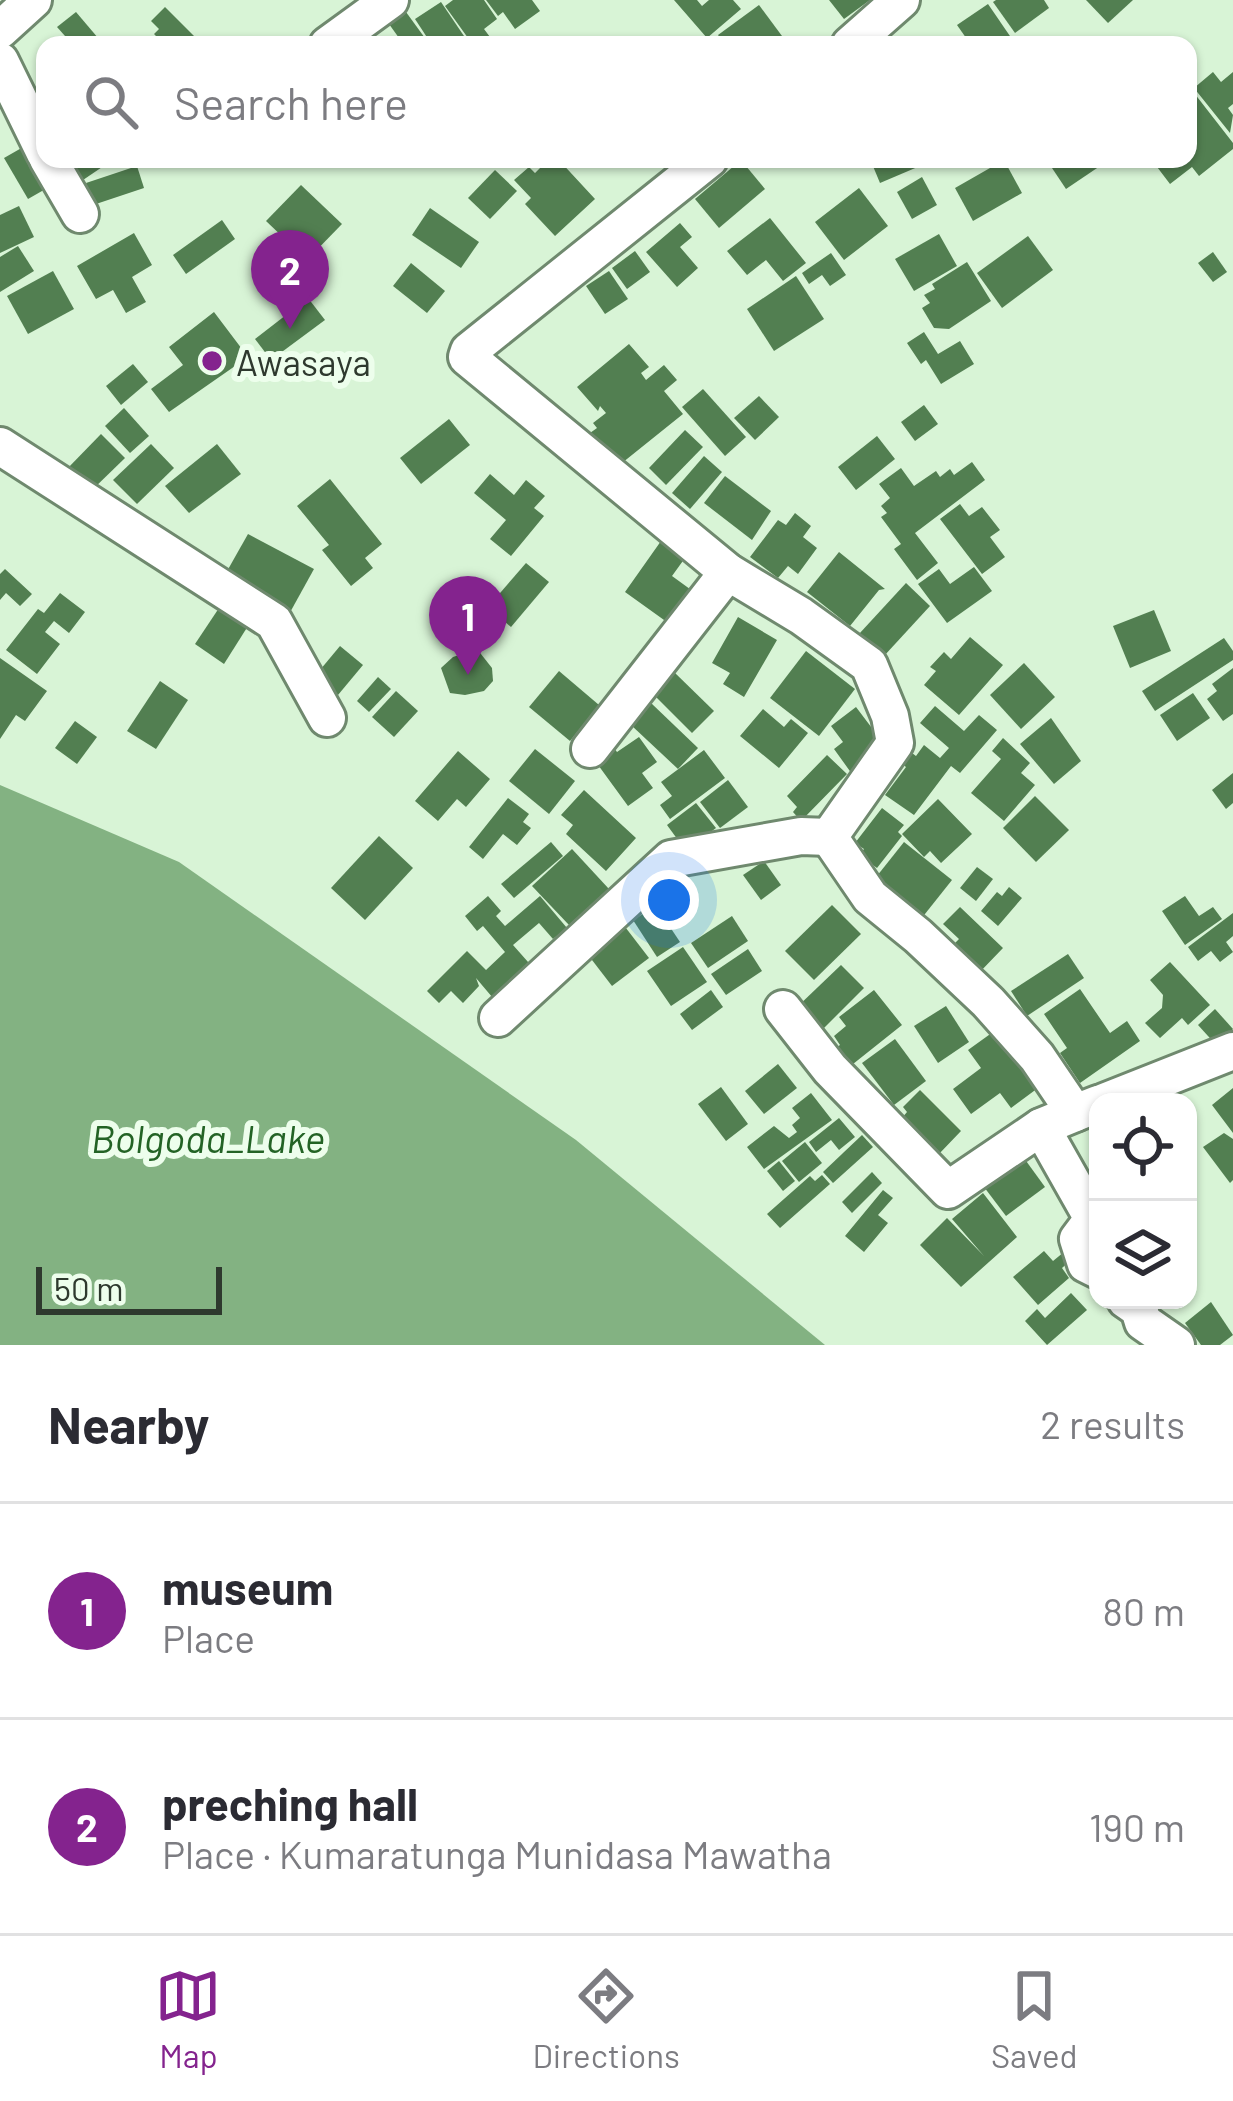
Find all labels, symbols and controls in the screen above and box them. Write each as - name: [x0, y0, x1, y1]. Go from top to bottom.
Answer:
- search box: [36, 36, 1197, 168]
- icon: search: [78, 69, 144, 135]
- text: Search here: [174, 75, 408, 129]
- pin: 2: [251, 230, 329, 329]
- place label: Awasaya: [236, 340, 371, 383]
- marker: Awasaya: [199, 348, 225, 374]
- pin: 1: [429, 576, 507, 675]
- your location: [639, 870, 699, 930]
- map controls: [1089, 1093, 1197, 1309]
- button: locate: [1089, 1093, 1197, 1201]
- water label: Bolgoda_Lake: [91, 1114, 325, 1161]
- button: layers: [1089, 1201, 1197, 1309]
- scale bar: [36, 1261, 222, 1314]
- text: 50 m: [54, 1268, 124, 1308]
- text: Nearby: [48, 1393, 209, 1454]
- text: 2 results: [1040, 1400, 1185, 1447]
- text: museum: [162, 1560, 333, 1614]
- text: 1: [80, 1587, 94, 1634]
- text: 80 m: [1103, 1587, 1185, 1634]
- text: Place: [162, 1614, 255, 1661]
- text: preching hall: [162, 1776, 418, 1830]
- text: 2: [76, 1803, 98, 1850]
- text: 190 m: [1089, 1803, 1185, 1850]
- text: Place · Kumaratunga Munidasa Mawatha: [162, 1830, 832, 1877]
- tab: Map: [155, 1963, 221, 2075]
- tab: Directions: [532, 1963, 680, 2075]
- tab: Saved: [991, 1963, 1078, 2075]

